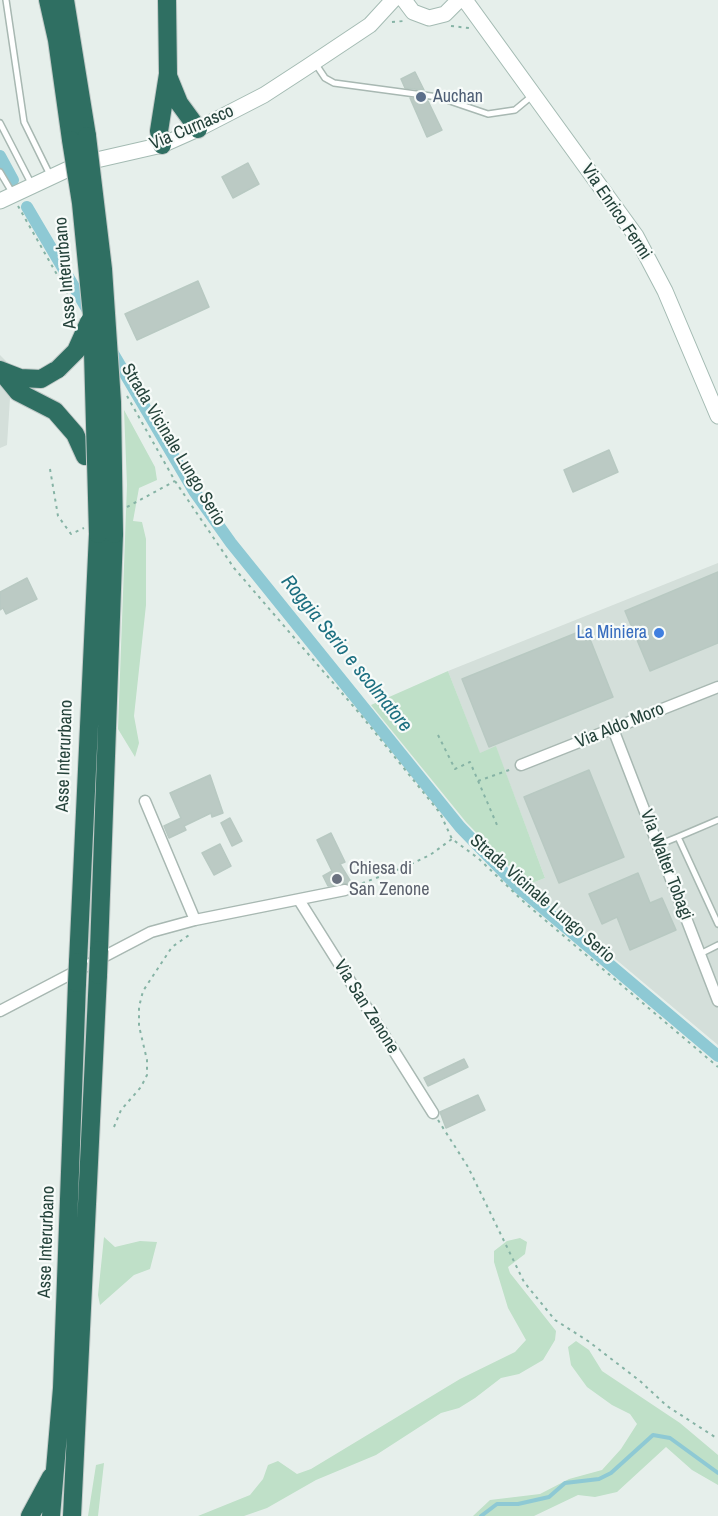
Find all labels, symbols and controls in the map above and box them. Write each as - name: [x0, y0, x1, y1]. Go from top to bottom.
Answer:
- place label: Auchan: [433, 86, 483, 108]
- marker: Auchan: [414, 90, 428, 104]
- street label: Via Curnasco: [147, 101, 237, 155]
- street label: Via Enrico Fermi: [576, 160, 656, 264]
- street label: Asse Interurbano: [50, 216, 82, 330]
- street label: Strada Vicinale Lungo Serio: [116, 360, 230, 530]
- water label: Roggia Serio e scolmatore: [275, 571, 417, 737]
- place label: La Miniera: [576, 622, 647, 644]
- marker: La Miniera: [652, 626, 666, 640]
- street label: Asse Interurbano: [52, 699, 78, 813]
- street label: Via Aldo Moro: [573, 699, 667, 753]
- street label: Via Walter Tobagi: [635, 807, 697, 923]
- street label: Strada Vicinale Lungo Serio: [465, 830, 619, 968]
- place label: Chiesa di San Zenone: [349, 858, 429, 900]
- marker: Chiesa di San Zenone: [330, 872, 344, 886]
- street label: Via San Zenone: [329, 956, 403, 1058]
- street label: Asse Interurbano: [34, 1185, 60, 1299]

